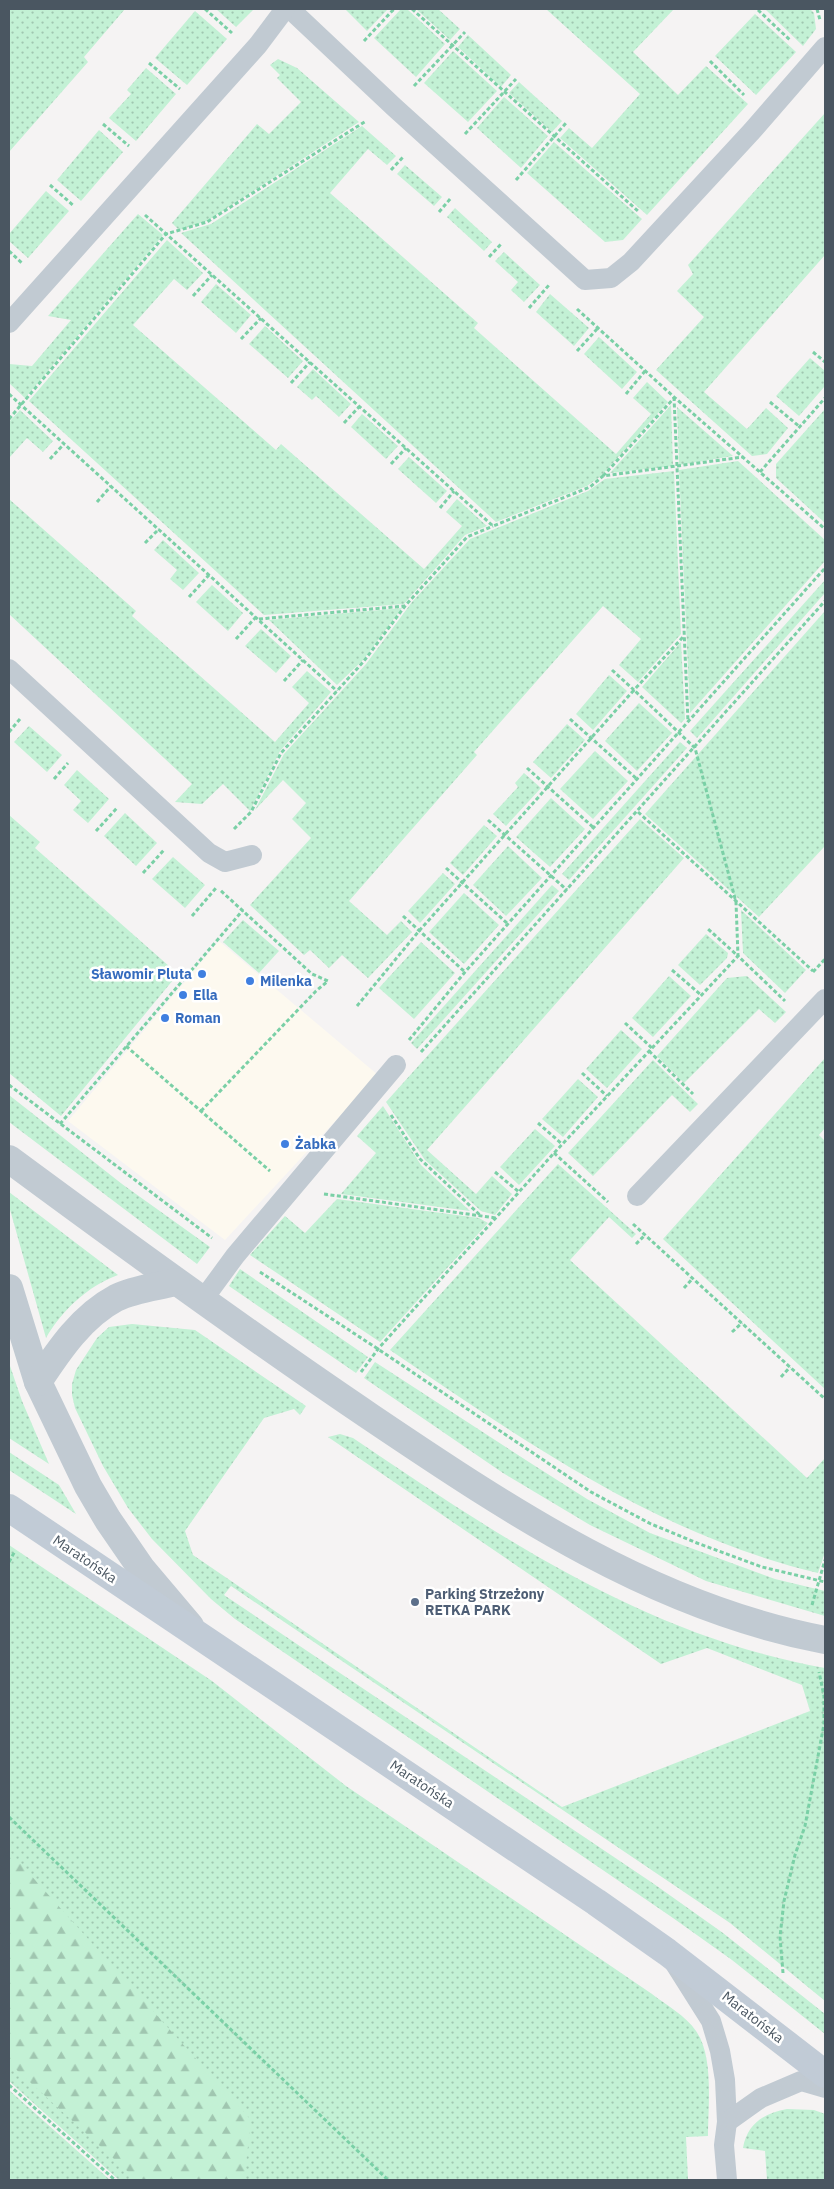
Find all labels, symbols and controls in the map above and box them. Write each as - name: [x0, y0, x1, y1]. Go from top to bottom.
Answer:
- place label: Sławomir Pluta: [91, 965, 192, 983]
- marker: Sławomir Pluta: [196, 968, 208, 980]
- place label: Milenka: [260, 972, 312, 990]
- marker: Milenka: [244, 975, 256, 987]
- place label: Ella: [193, 986, 218, 1004]
- marker: Ella: [177, 989, 189, 1001]
- place label: Roman: [175, 1009, 221, 1027]
- marker: Roman: [159, 1012, 171, 1024]
- place label: Żabka: [295, 1135, 336, 1153]
- marker: Żabka: [279, 1138, 291, 1150]
- street label: Maratońska: [49, 1531, 121, 1587]
- place label: Parking Strzeżony RETKA PARK: [425, 1585, 545, 1619]
- marker: Parking Strzeżony RETKA PARK: [409, 1596, 421, 1608]
- street label: Maratońska: [386, 1756, 458, 1812]
- street label: Maratońska: [718, 1987, 788, 2047]

